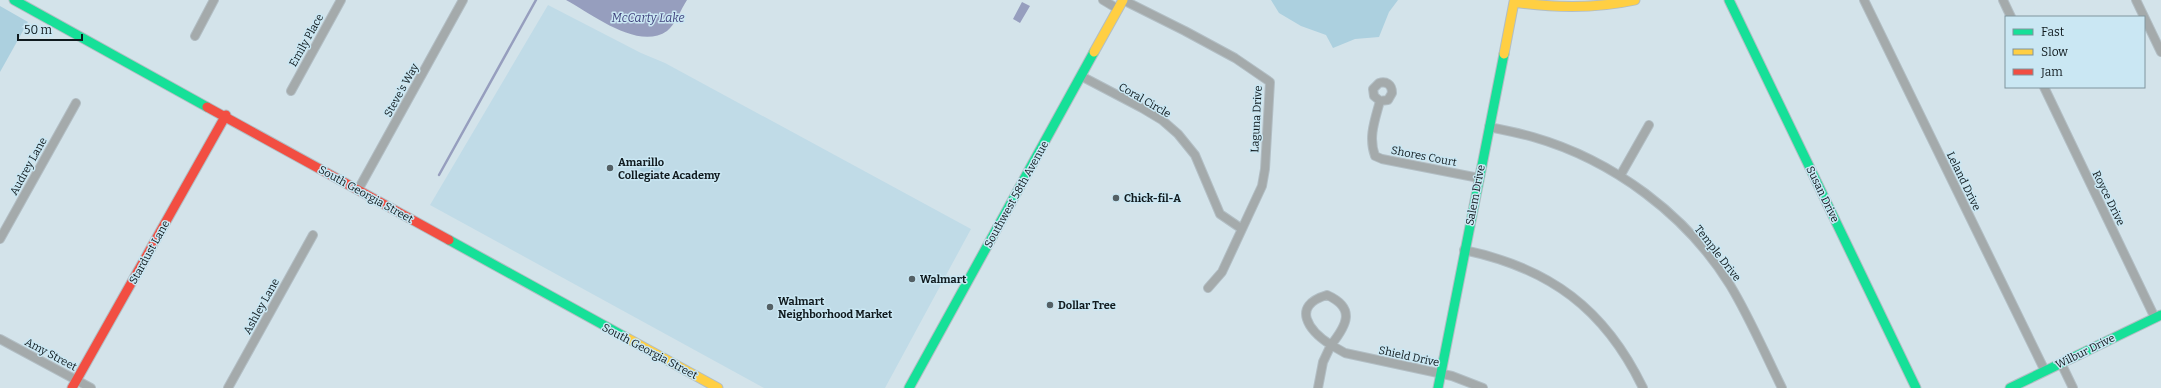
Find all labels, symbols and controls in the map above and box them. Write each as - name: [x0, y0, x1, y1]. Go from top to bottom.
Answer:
- water label: McCarty Lake: [612, 11, 684, 25]
- street label: Emily Place: [287, 12, 326, 69]
- scale bar: [18, 16, 82, 42]
- legend: [2005, 16, 2145, 88]
- text: 50 m: [24, 23, 53, 37]
- text: Fast: [2041, 25, 2065, 39]
- text: Slow: [2041, 45, 2068, 59]
- street label: Steve's Way: [381, 61, 422, 119]
- text: Jam: [2040, 65, 2063, 79]
- street label: Coral Circle: [1116, 80, 1173, 121]
- street label: Laguna Drive: [1248, 85, 1265, 153]
- street label: Audrey Lane: [7, 135, 50, 197]
- street label: Southwest 58th Avenue: [982, 139, 1051, 250]
- street label: Shores Court: [1390, 144, 1458, 169]
- street label: Leland Drive: [1944, 150, 1983, 213]
- place label: Amarillo Collegiate Academy: [618, 156, 721, 182]
- street label: South Georgia Street: [316, 163, 415, 226]
- marker: Amarillo Collegiate Academy: [605, 163, 615, 173]
- street label: Salem Drive: [1463, 164, 1488, 226]
- street label: Susan Drive: [1803, 164, 1842, 224]
- street label: Royce Drive: [2090, 169, 2127, 228]
- place label: Chick-fil-A: [1124, 192, 1181, 205]
- marker: Chick-fil-A: [1111, 193, 1121, 203]
- street label: Stardust Lane: [127, 218, 172, 286]
- street label: Temple Drive: [1692, 223, 1743, 284]
- place label: Walmart: [920, 273, 967, 286]
- marker: Walmart: [907, 274, 917, 284]
- street label: Ashley Lane: [241, 276, 282, 336]
- place label: Walmart Neighborhood Market: [778, 295, 893, 321]
- place label: Dollar Tree: [1058, 299, 1116, 312]
- marker: Dollar Tree: [1045, 300, 1055, 310]
- marker: Walmart Neighborhood Market: [765, 302, 775, 312]
- street label: South Georgia Street: [600, 321, 700, 382]
- street label: Wilbur Drive: [2053, 331, 2117, 371]
- street label: Amy Street: [23, 335, 79, 374]
- street label: Shield Drive: [1377, 344, 1440, 369]

